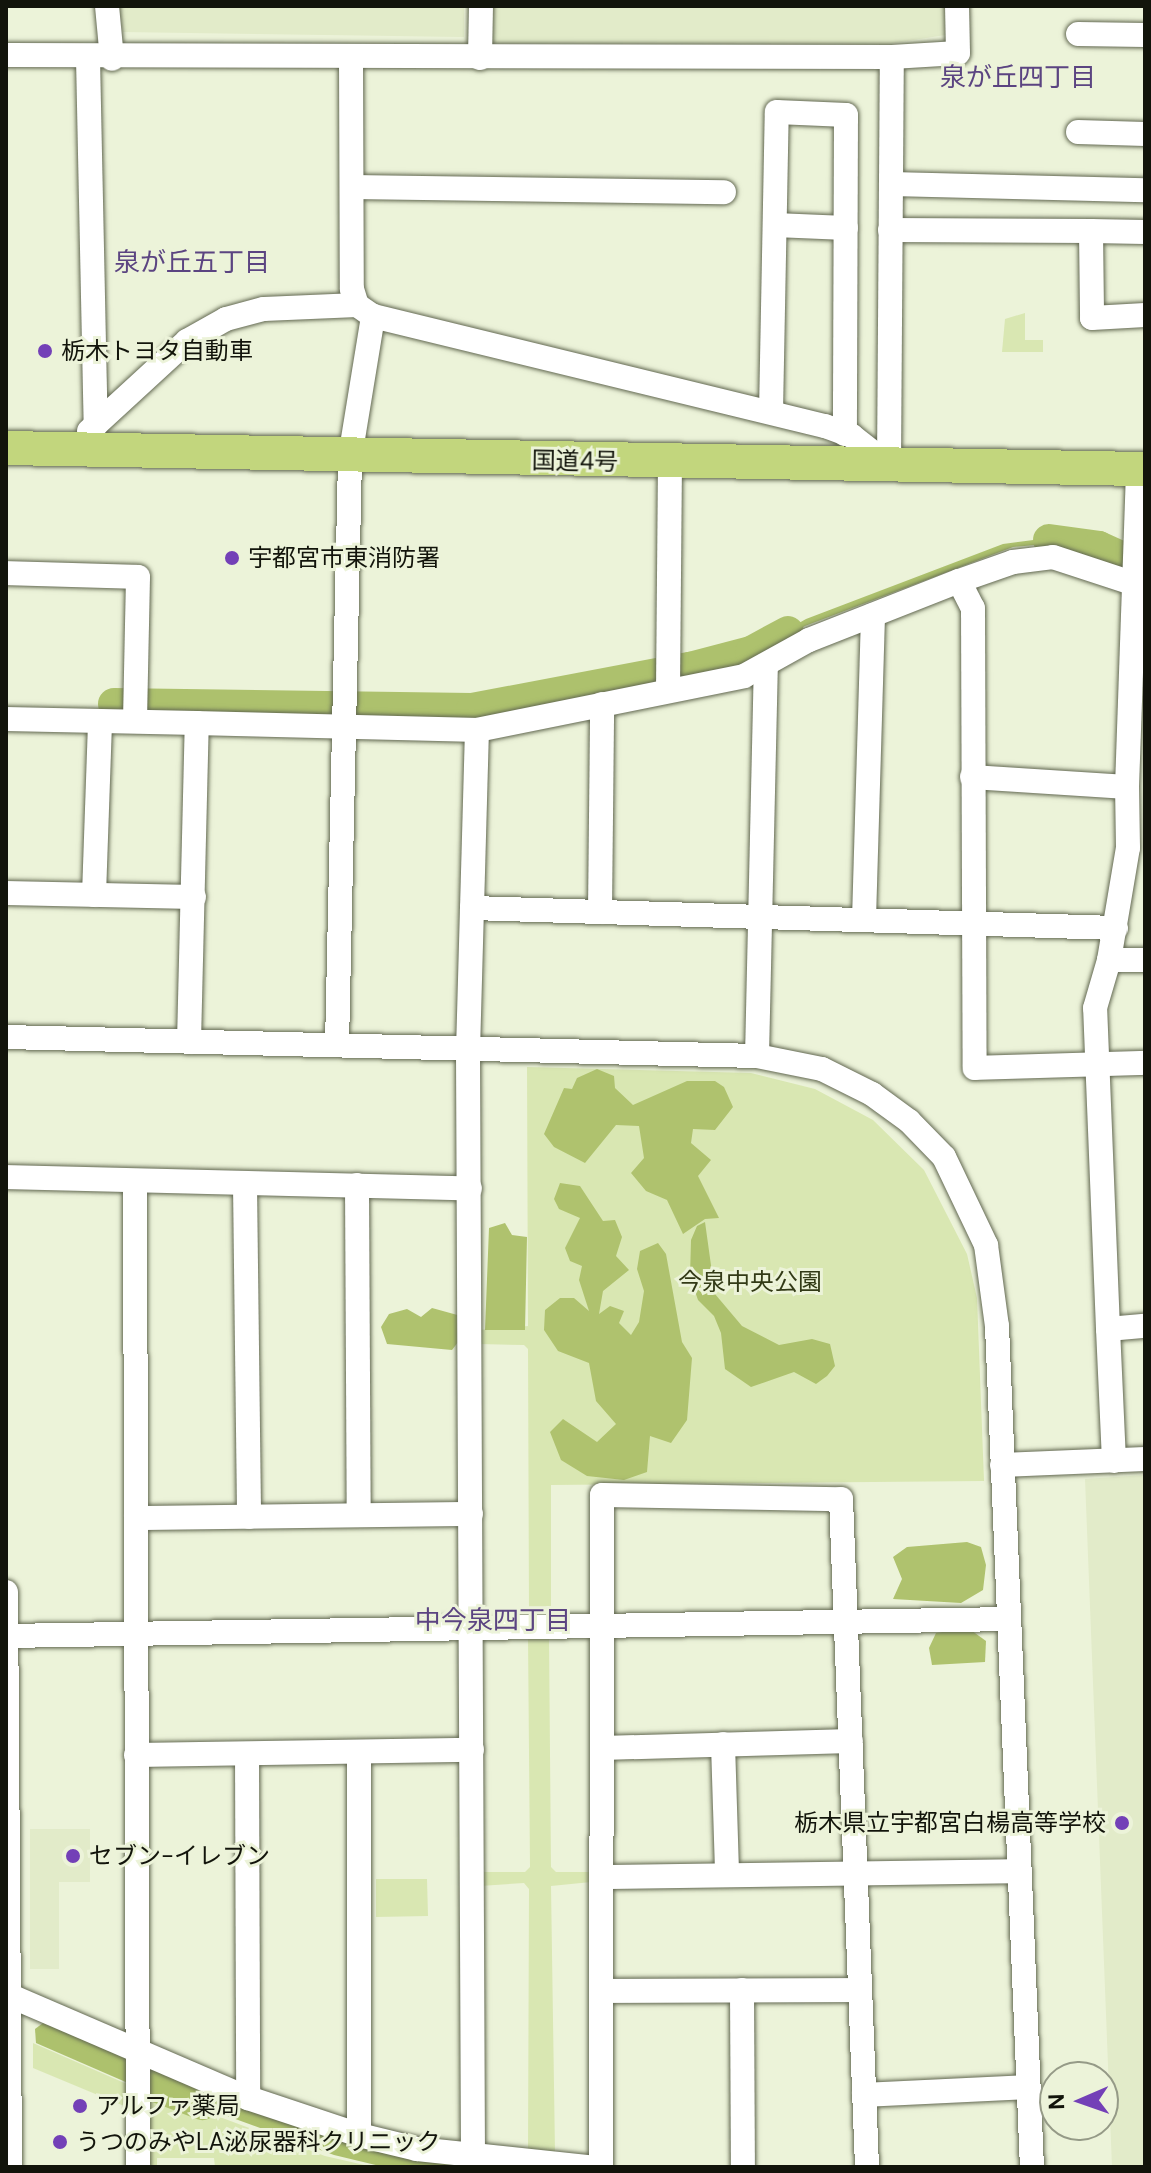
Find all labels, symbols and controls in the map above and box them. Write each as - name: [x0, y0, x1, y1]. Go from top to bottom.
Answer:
- district label: 泉が丘四丁目: [940, 62, 1096, 94]
- district label: 泉が丘五丁目: [114, 247, 270, 279]
- place label: 栃木トヨタ自動車: [61, 337, 253, 365]
- marker: 栃木トヨタ自動車: [36, 342, 54, 360]
- street label: 国道4号: [531, 446, 619, 476]
- place label: 宇都宮市東消防署: [248, 544, 440, 572]
- marker: 宇都宮市東消防署: [223, 549, 241, 567]
- park label: 今泉中央公園: [678, 1268, 822, 1296]
- district label: 中今泉四丁目: [415, 1605, 571, 1637]
- place label: 栃木県立宇都宮白楊高等学校: [794, 1809, 1106, 1837]
- marker: 栃木県立宇都宮白楊高等学校: [1113, 1814, 1131, 1832]
- place label: セブン-イレブン: [89, 1842, 270, 1870]
- marker: セブン-イレブン: [64, 1847, 82, 1865]
- north arrow: [1039, 2061, 1119, 2141]
- place label: アルファ薬局: [96, 2092, 240, 2120]
- text: N: [1042, 2093, 1071, 2110]
- marker: アルファ薬局: [71, 2097, 89, 2115]
- place label: うつのみやLA泌尿器科クリニック: [76, 2128, 441, 2156]
- marker: うつのみやLA泌尿器科クリニック: [51, 2133, 69, 2151]

